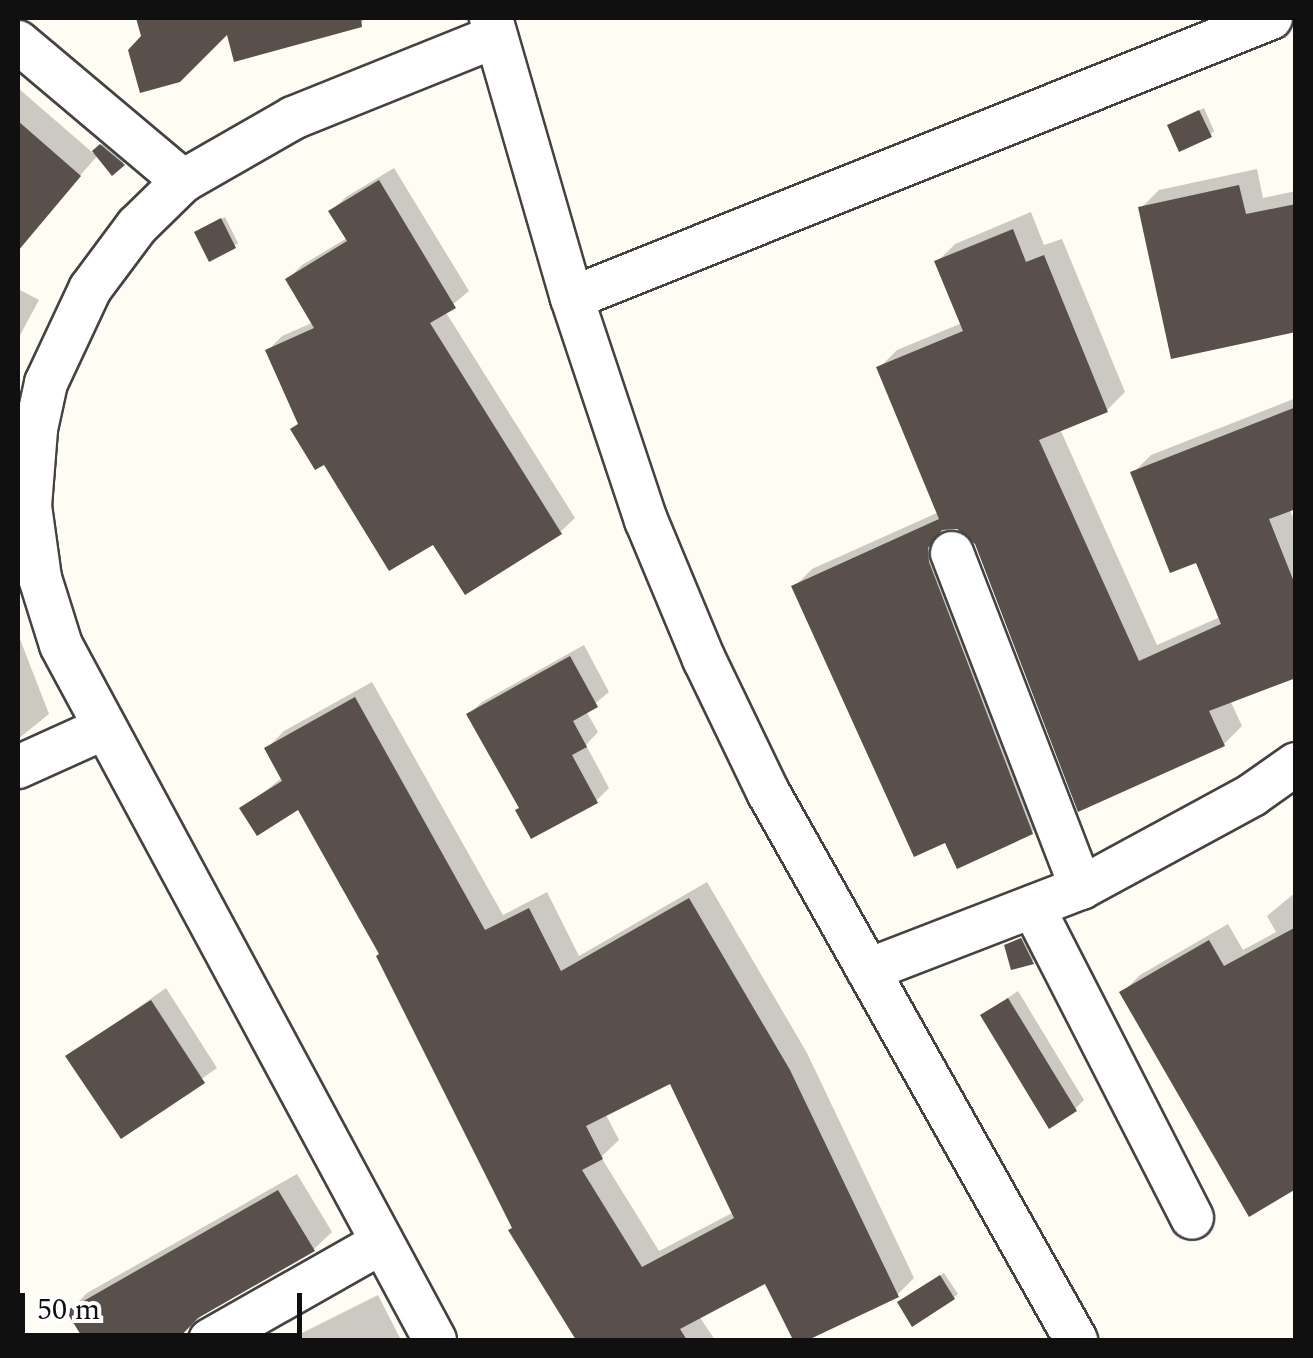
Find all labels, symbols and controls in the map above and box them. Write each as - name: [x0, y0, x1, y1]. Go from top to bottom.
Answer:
- scale bar: [25, 1273, 308, 1335]
- text: 50 m: [37, 1287, 100, 1333]

